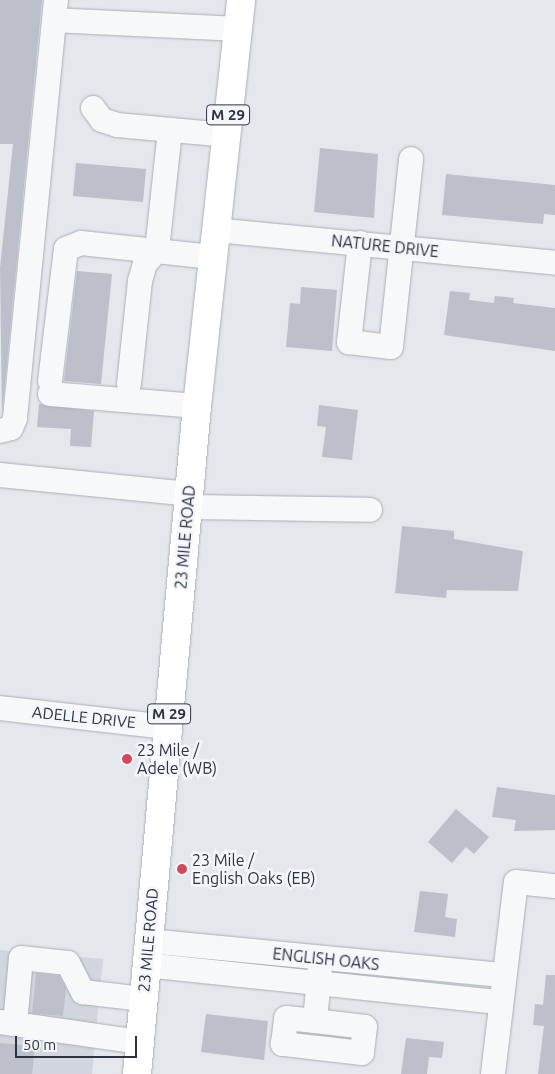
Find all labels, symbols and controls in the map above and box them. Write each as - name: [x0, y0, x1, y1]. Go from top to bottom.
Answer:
- road number: M 29: [206, 102, 250, 128]
- street label: NATURE DRIVE: [330, 231, 440, 261]
- street label: 23 MILE ROAD: [171, 484, 199, 590]
- street label: ADELLE DRIVE: [31, 702, 137, 732]
- road number: M 29: [146, 702, 192, 726]
- place label: 23 Mile / Adele (WB): [137, 740, 217, 778]
- marker: 23 Mile / Adele (WB): [121, 753, 133, 765]
- place label: 23 Mile / English Oaks (EB): [192, 850, 315, 888]
- marker: 23 Mile / English Oaks (EB): [176, 863, 188, 875]
- street label: 23 MILE ROAD: [134, 887, 162, 993]
- street label: ENGLISH OAKS: [272, 944, 380, 974]
- scale bar: [18, 1026, 140, 1058]
- text: 50 m: [23, 1036, 56, 1053]

